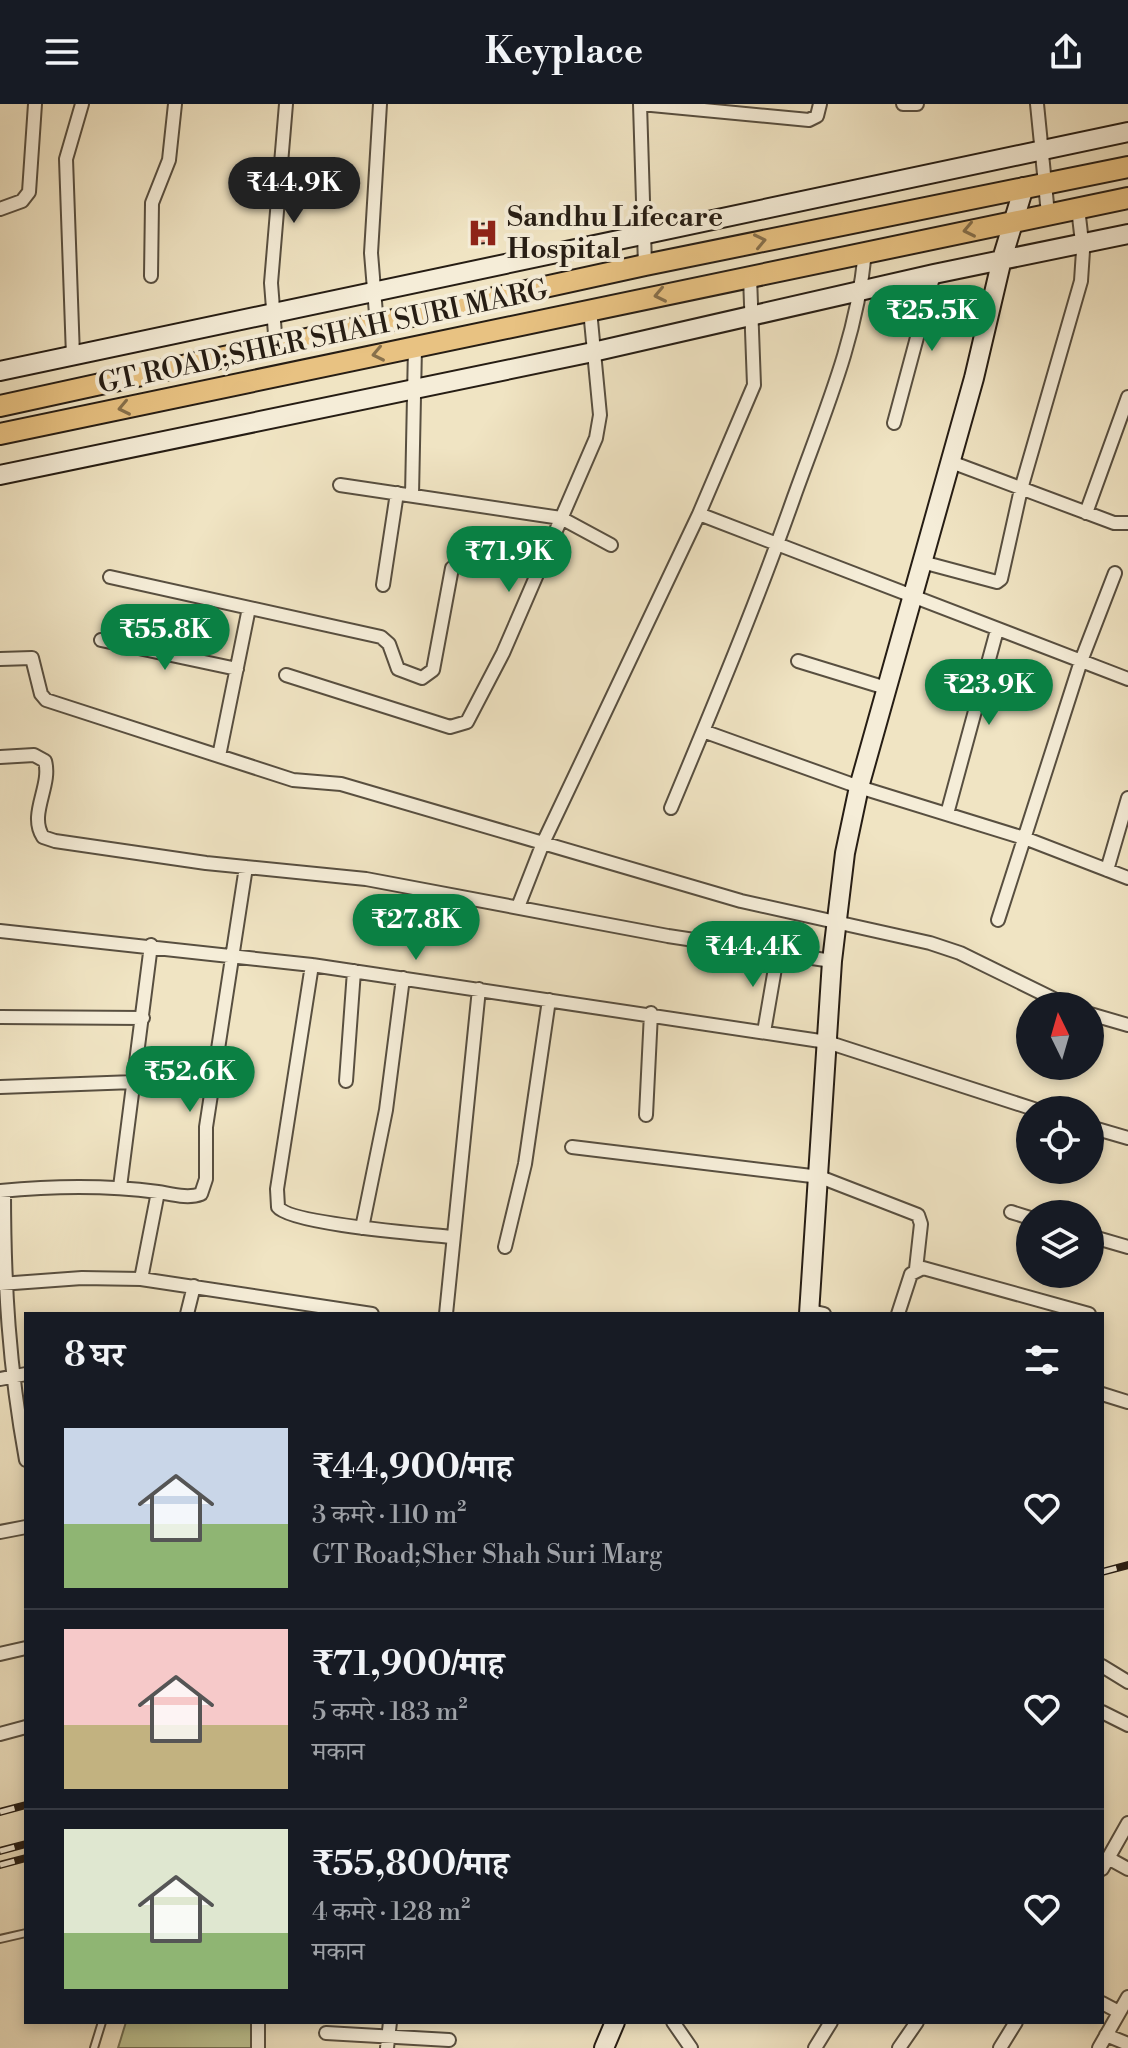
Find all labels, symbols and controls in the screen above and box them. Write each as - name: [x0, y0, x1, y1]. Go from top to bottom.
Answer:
- icon: menu: [40, 30, 84, 74]
- text: Keyplace: [485, 30, 643, 75]
- icon: share: [1044, 30, 1088, 74]
- pin: ₹44.9K: [229, 157, 359, 225]
- text: ₹44.9K: [246, 167, 342, 199]
- place label: Sandhu Lifecare Hospital: [507, 200, 723, 267]
- hospital icon: Sandhu Lifecare Hospital: [466, 216, 500, 250]
- one-way arrow: [963, 221, 976, 238]
- one-way arrow: [753, 233, 767, 250]
- street label: GT ROAD;SHER SHAH SURI MARG: [95, 272, 551, 402]
- pin: ₹25.5K: [867, 285, 997, 353]
- one-way arrow: [654, 286, 667, 303]
- text: ₹25.5K: [886, 295, 978, 327]
- one-way arrow: [371, 345, 385, 362]
- one-way arrow: [117, 399, 131, 416]
- pin: ₹71.9K: [444, 526, 574, 594]
- text: ₹71.9K: [464, 536, 554, 568]
- pin: ₹55.8K: [100, 604, 230, 672]
- text: ₹55.8K: [119, 614, 211, 646]
- pin: ₹23.9K: [924, 659, 1054, 727]
- text: ₹23.9K: [943, 669, 1035, 701]
- pin: ₹27.8K: [351, 894, 481, 962]
- text: ₹27.8K: [371, 904, 461, 936]
- pin: ₹44.4K: [688, 921, 818, 989]
- text: ₹44.4K: [705, 931, 801, 963]
- north arrow: [1016, 992, 1104, 1080]
- map controls: [1016, 992, 1104, 1288]
- pin: ₹52.6K: [125, 1046, 255, 1114]
- text: ₹52.6K: [144, 1056, 236, 1088]
- button: locate: [1016, 1096, 1104, 1184]
- button: layers: [1016, 1200, 1104, 1288]
- text: 8 घर: [64, 1335, 125, 1377]
- icon: filters: [1020, 1338, 1064, 1382]
- text: ₹44,900/माह: [312, 1447, 512, 1489]
- icon: home: [128, 1460, 224, 1556]
- icon: heart: [1020, 1486, 1064, 1530]
- text: 3 कमरे · 110 m²: [312, 1499, 466, 1531]
- text: GT Road;Sher Shah Suri Marg: [312, 1539, 662, 1571]
- text: ₹71,900/माह: [312, 1644, 504, 1686]
- icon: home: [128, 1661, 224, 1757]
- icon: heart: [1020, 1687, 1064, 1731]
- text: 5 कमरे · 183 m²: [312, 1696, 468, 1728]
- text: मकान: [312, 1736, 365, 1768]
- text: ₹55,800/माह: [312, 1844, 509, 1886]
- icon: home: [128, 1861, 224, 1957]
- icon: heart: [1020, 1887, 1064, 1931]
- text: 4 कमरे · 128 m²: [312, 1896, 470, 1928]
- text: मकान: [312, 1936, 365, 1968]

